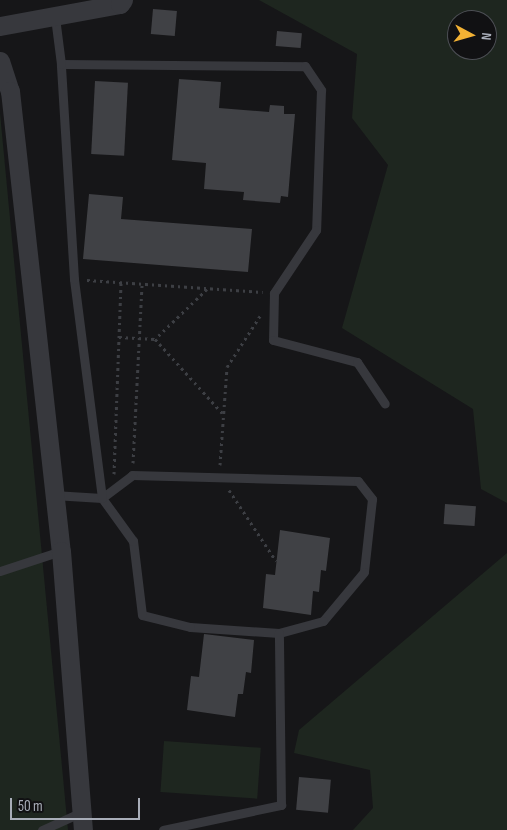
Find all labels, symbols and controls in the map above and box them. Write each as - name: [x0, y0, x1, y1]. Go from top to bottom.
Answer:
- north arrow: [447, 10, 497, 60]
- text: N: [478, 32, 495, 41]
- scale bar: [12, 788, 142, 820]
- text: 50 m: [18, 797, 43, 816]

